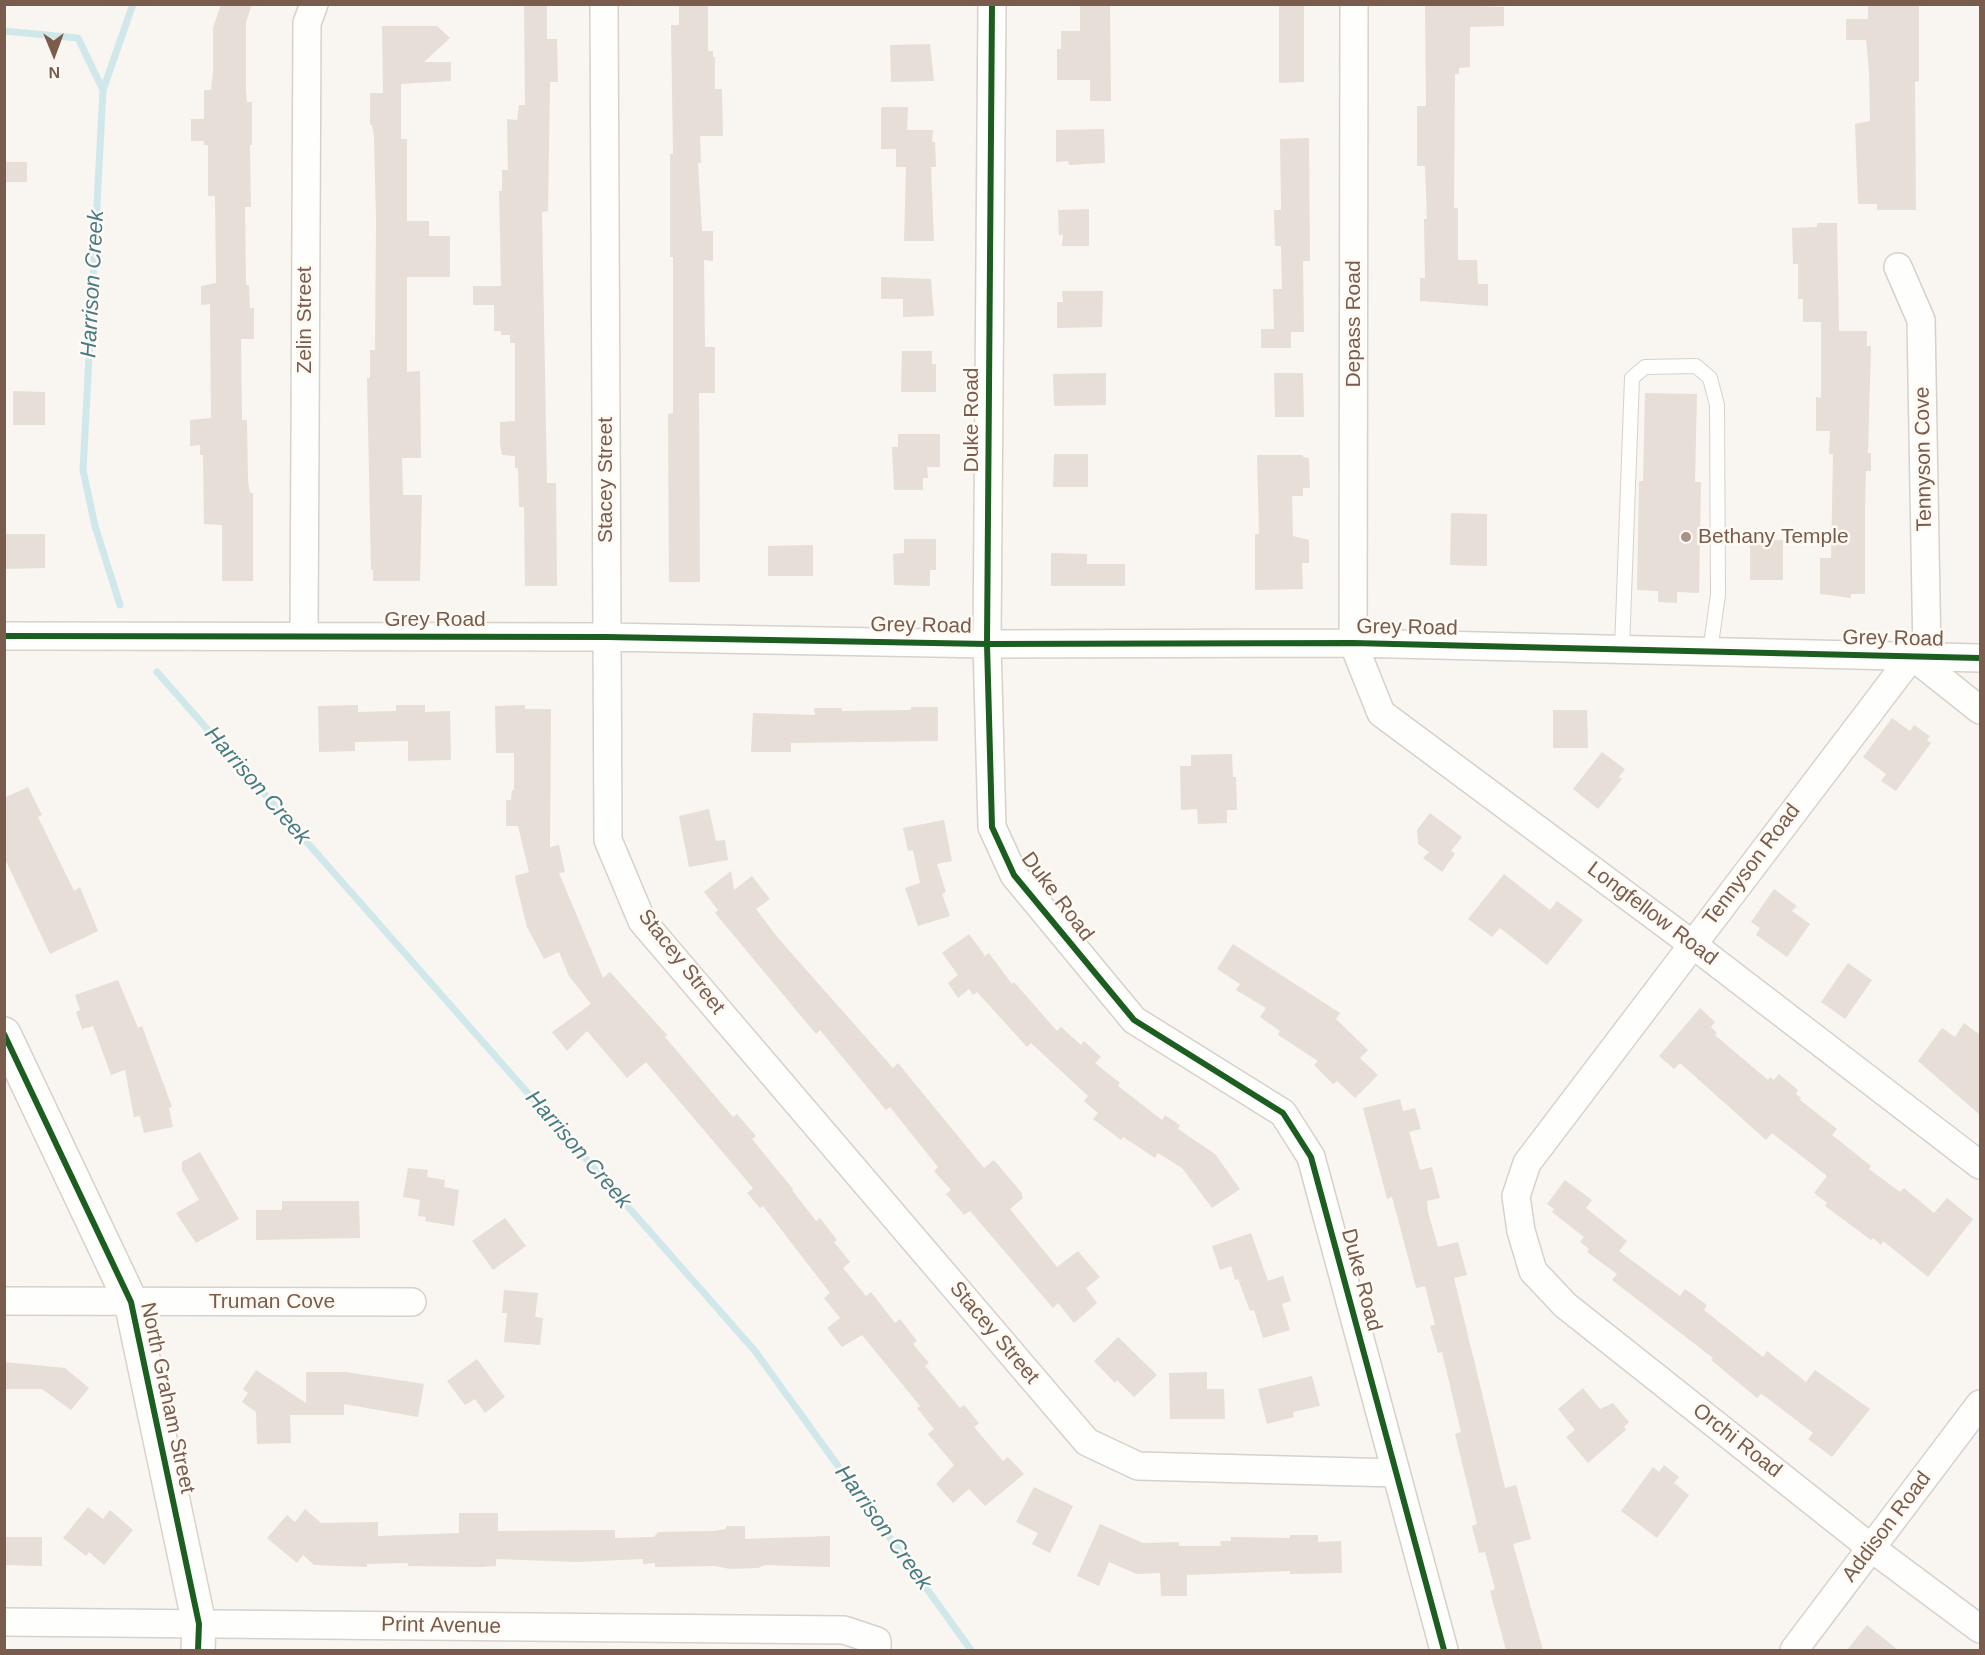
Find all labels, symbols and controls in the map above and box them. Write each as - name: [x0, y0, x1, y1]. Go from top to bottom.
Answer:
- north arrow: [24, 24, 84, 84]
- text: N: [48, 64, 60, 81]
- water label: Harrison Creek: [76, 209, 110, 359]
- street label: Depass Road: [1341, 260, 1367, 388]
- street label: Zelin Street: [292, 266, 318, 374]
- street label: Duke Road: [959, 367, 985, 473]
- street label: Tennyson Cove: [1910, 386, 1938, 532]
- street label: Stacey Street: [593, 417, 619, 543]
- place label: Bethany Temple: [1698, 524, 1849, 550]
- marker: Bethany Temple: [1679, 530, 1693, 544]
- street label: Grey Road: [384, 607, 486, 633]
- street label: Grey Road: [870, 613, 972, 639]
- street label: Grey Road: [1356, 615, 1458, 641]
- street label: Grey Road: [1842, 626, 1944, 652]
- water label: Harrison Creek: [199, 722, 315, 850]
- street label: Tennyson Road: [1698, 799, 1806, 931]
- street label: Duke Road: [1015, 847, 1099, 947]
- street label: Longfellow Road: [1582, 857, 1722, 971]
- street label: Stacey Street: [632, 905, 730, 1019]
- water label: Harrison Creek: [520, 1086, 636, 1214]
- street label: Duke Road: [1335, 1226, 1387, 1334]
- street label: Stacey Street: [944, 1277, 1044, 1389]
- street label: Truman Cove: [209, 1289, 335, 1315]
- street label: North Graham Street: [134, 1300, 200, 1496]
- street label: Orchi Road: [1687, 1398, 1787, 1484]
- water label: Harrison Creek: [829, 1460, 937, 1596]
- street label: Addison Road: [1837, 1467, 1937, 1587]
- street label: Print Avenue: [381, 1612, 501, 1640]

